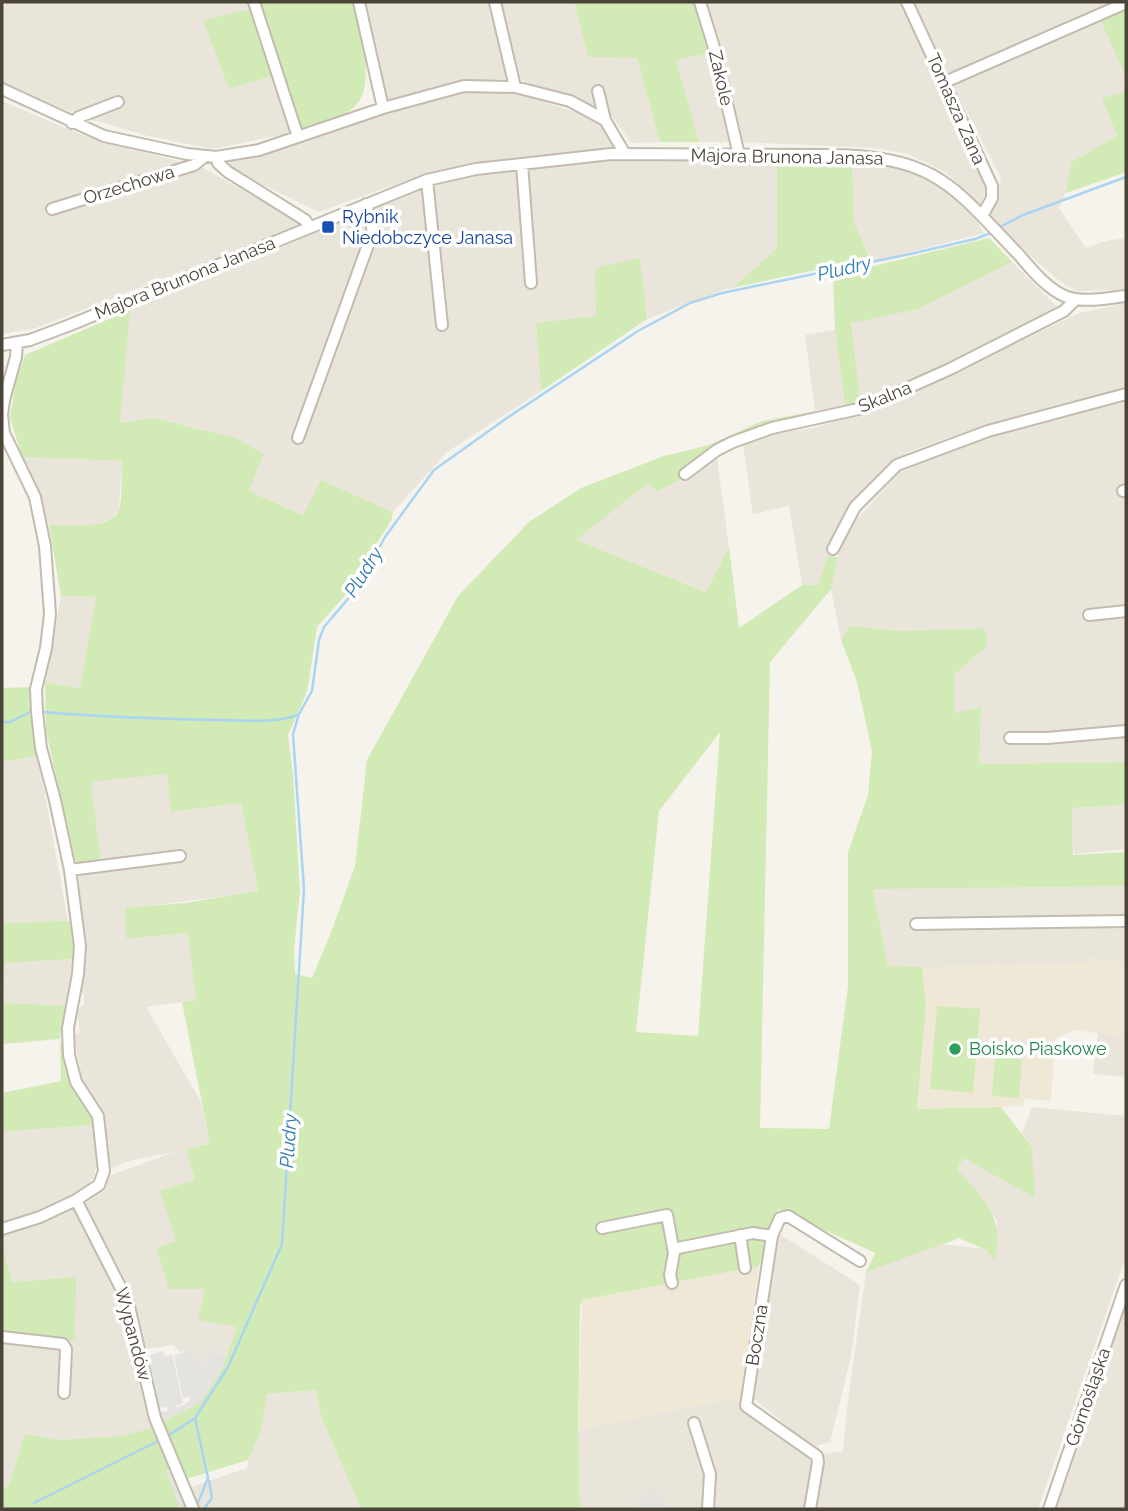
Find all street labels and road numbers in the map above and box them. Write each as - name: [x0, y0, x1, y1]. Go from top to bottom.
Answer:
- street label: Zakole: [705, 48, 738, 108]
- street label: Tomasza Zana: [923, 50, 990, 168]
- street label: Majora Brunona Janasa: [690, 144, 884, 169]
- street label: Orzechowa: [81, 161, 177, 208]
- street label: Majora Brunona Janasa: [92, 232, 278, 323]
- street label: Skalna: [855, 376, 914, 417]
- street label: Wypandów: [111, 1285, 156, 1383]
- street label: Boczna: [741, 1303, 772, 1367]
- street label: Górnośląska: [1061, 1345, 1114, 1449]

